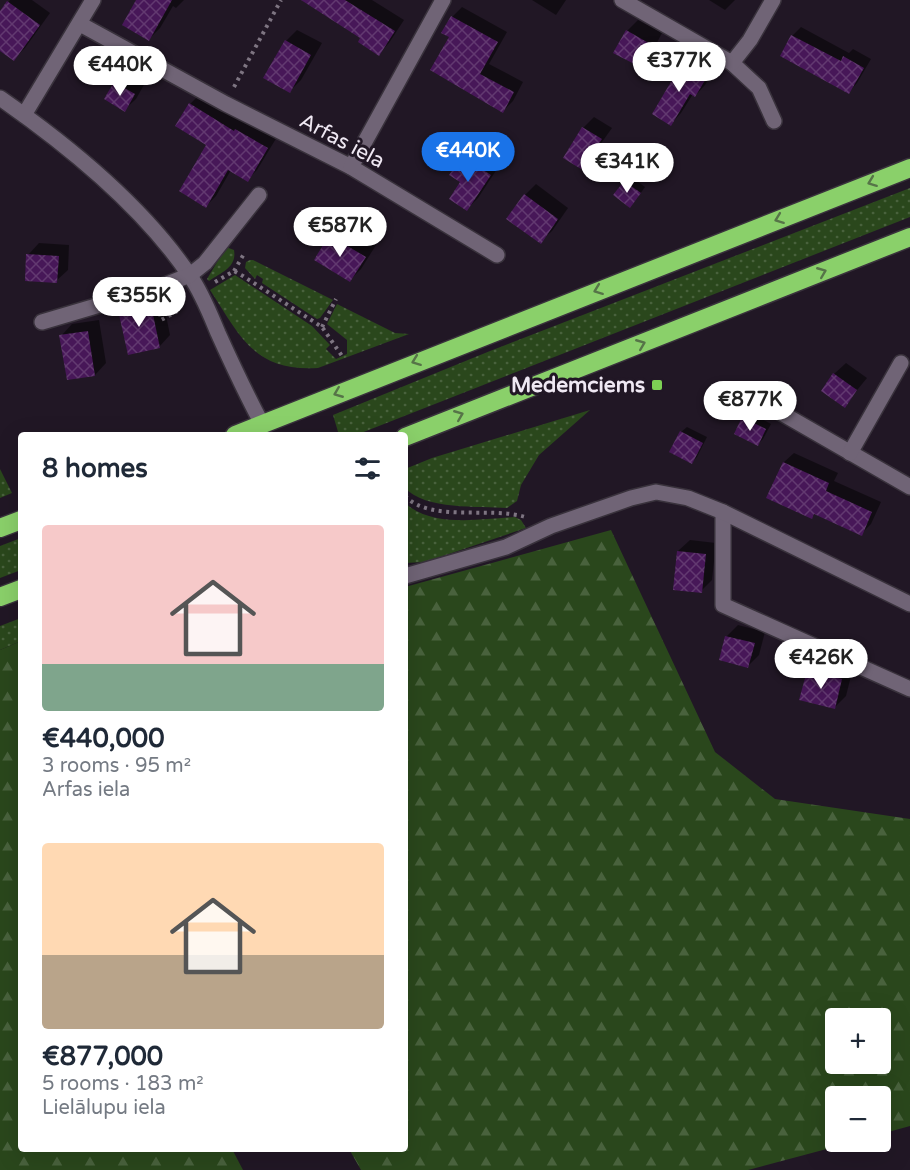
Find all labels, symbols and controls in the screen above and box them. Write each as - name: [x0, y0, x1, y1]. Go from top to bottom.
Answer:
- pin: €377K: [637, 42, 721, 93]
- pin: €440K: [78, 46, 162, 97]
- text: €377K: [647, 49, 711, 73]
- text: €440K: [88, 53, 152, 77]
- street label: Arfas iela: [295, 108, 389, 174]
- pin: €440K: [426, 132, 510, 183]
- text: €440K: [436, 139, 500, 163]
- pin: €341K: [585, 143, 669, 194]
- text: €341K: [595, 150, 659, 174]
- one-way arrow: [867, 175, 878, 188]
- pin: €587K: [298, 207, 382, 258]
- one-way arrow: [775, 212, 786, 224]
- text: €587K: [308, 214, 372, 238]
- one-way arrow: [816, 267, 827, 279]
- pin: €355K: [97, 277, 181, 328]
- one-way arrow: [593, 283, 604, 295]
- text: €355K: [107, 284, 171, 308]
- one-way arrow: [635, 339, 646, 351]
- one-way arrow: [412, 354, 422, 367]
- place label: Medemciems: [511, 373, 645, 398]
- marker: Medemciems: [650, 378, 664, 392]
- pin: €877K: [708, 381, 792, 432]
- one-way arrow: [334, 386, 345, 398]
- text: €877K: [718, 388, 782, 412]
- one-way arrow: [454, 410, 464, 423]
- icon: filters: [351, 452, 384, 485]
- text: 8 homes: [42, 453, 148, 484]
- icon: home: [159, 564, 267, 672]
- pin: €426K: [779, 639, 863, 690]
- text: €426K: [789, 646, 853, 670]
- text: €440,000: [42, 723, 164, 754]
- text: 3 rooms · 95 m²: [42, 754, 191, 778]
- text: Arfas iela: [42, 778, 130, 802]
- icon: home: [159, 882, 267, 990]
- map controls: [825, 1008, 891, 1152]
- button: +: [825, 1008, 891, 1074]
- text: €877,000: [42, 1041, 163, 1072]
- text: 5 rooms · 183 m²: [42, 1072, 204, 1096]
- button: −: [825, 1086, 891, 1152]
- text: Lielālupu iela: [42, 1096, 166, 1120]

